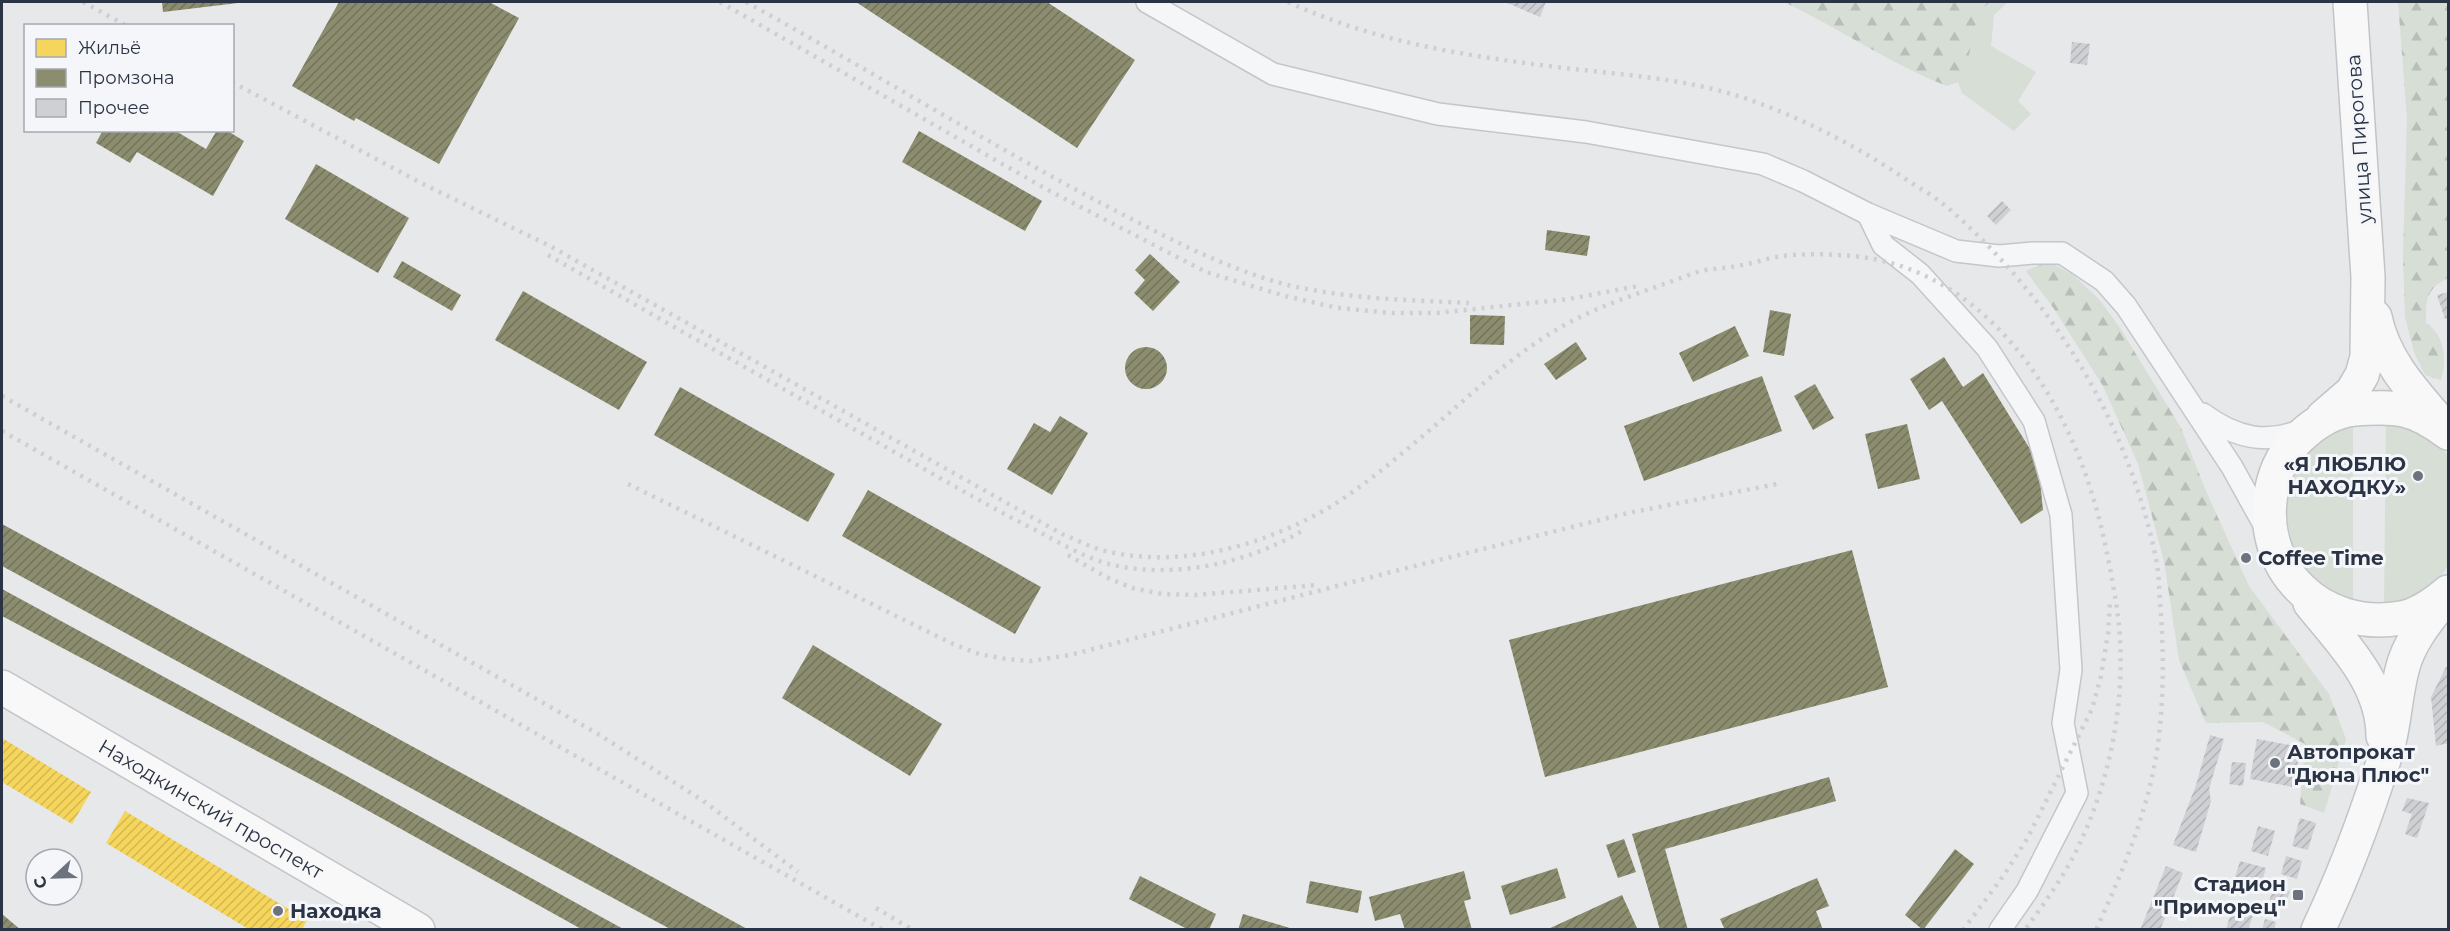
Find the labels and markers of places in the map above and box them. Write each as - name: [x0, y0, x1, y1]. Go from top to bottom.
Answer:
- place label: «Я ЛЮБЛЮ НАХОДКУ»: [2284, 452, 2406, 499]
- marker: «Я ЛЮБЛЮ НАХОДКУ»: [2411, 469, 2425, 483]
- place label: Coffee Time: [2258, 546, 2384, 570]
- marker: Coffee Time: [2239, 551, 2253, 565]
- place label: Автопрокат "Дюна Плюс": [2287, 740, 2429, 787]
- marker: Автопрокат "Дюна Плюс": [2268, 756, 2282, 770]
- place label: Стадион "Приморец": [2154, 872, 2286, 919]
- marker: Стадион "Приморец": [2291, 888, 2305, 902]
- place label: Находка: [290, 899, 382, 923]
- marker: Находка: [271, 904, 285, 918]

